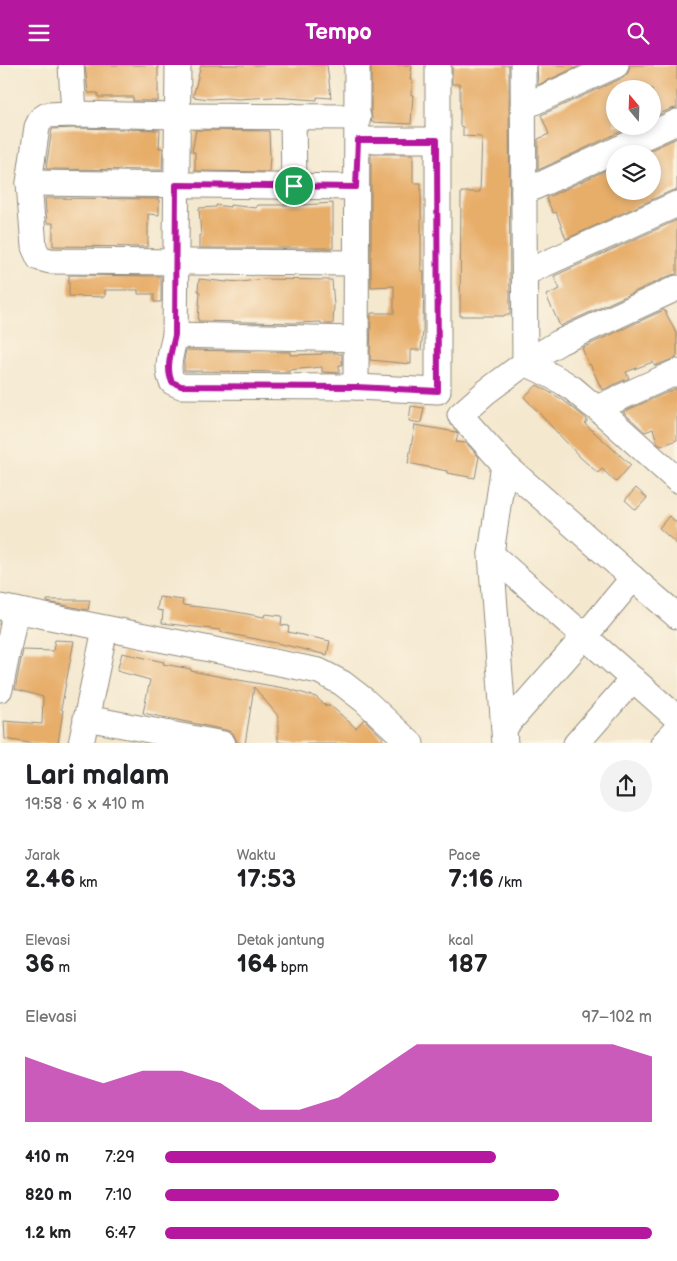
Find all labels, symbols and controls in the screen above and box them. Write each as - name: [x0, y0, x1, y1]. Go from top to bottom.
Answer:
- icon: menu: [25, 19, 53, 47]
- text: Tempo: [305, 19, 372, 46]
- icon: search: [624, 19, 652, 47]
- north arrow: [606, 80, 661, 135]
- map controls: [606, 80, 661, 200]
- button: layers: [606, 145, 661, 200]
- pin: [273, 165, 315, 207]
- icon: arrive: [280, 172, 308, 200]
- text: Lari malam: [25, 759, 169, 792]
- button: share: [600, 760, 652, 812]
- text: 19:58 · 6 × 410 m: [25, 795, 145, 814]
- text: Jarak: [25, 847, 60, 864]
- text: Waktu: [237, 847, 276, 864]
- text: Pace: [448, 847, 480, 864]
- text: 2.46: [25, 864, 75, 895]
- text: 17:53: [237, 864, 296, 895]
- text: 7:16: [448, 864, 494, 895]
- text: km: [75, 874, 98, 891]
- text: /km: [494, 874, 522, 891]
- text: Elevasi: [25, 932, 70, 949]
- text: Detak jantung: [237, 932, 325, 949]
- text: kcal: [448, 932, 473, 949]
- text: 36: [25, 949, 55, 980]
- text: 164: [237, 949, 277, 980]
- text: 187: [448, 949, 488, 980]
- text: m: [55, 959, 70, 976]
- text: bpm: [277, 959, 308, 976]
- text: Elevasi: [25, 1008, 77, 1027]
- text: 97–102 m: [582, 1008, 652, 1027]
- text: 410 m: [25, 1148, 69, 1167]
- text: 7:29: [105, 1148, 135, 1167]
- text: 820 m: [25, 1186, 72, 1205]
- text: 7:10: [105, 1186, 132, 1205]
- text: 1.2 km: [25, 1224, 71, 1243]
- text: 6:47: [105, 1224, 136, 1243]

